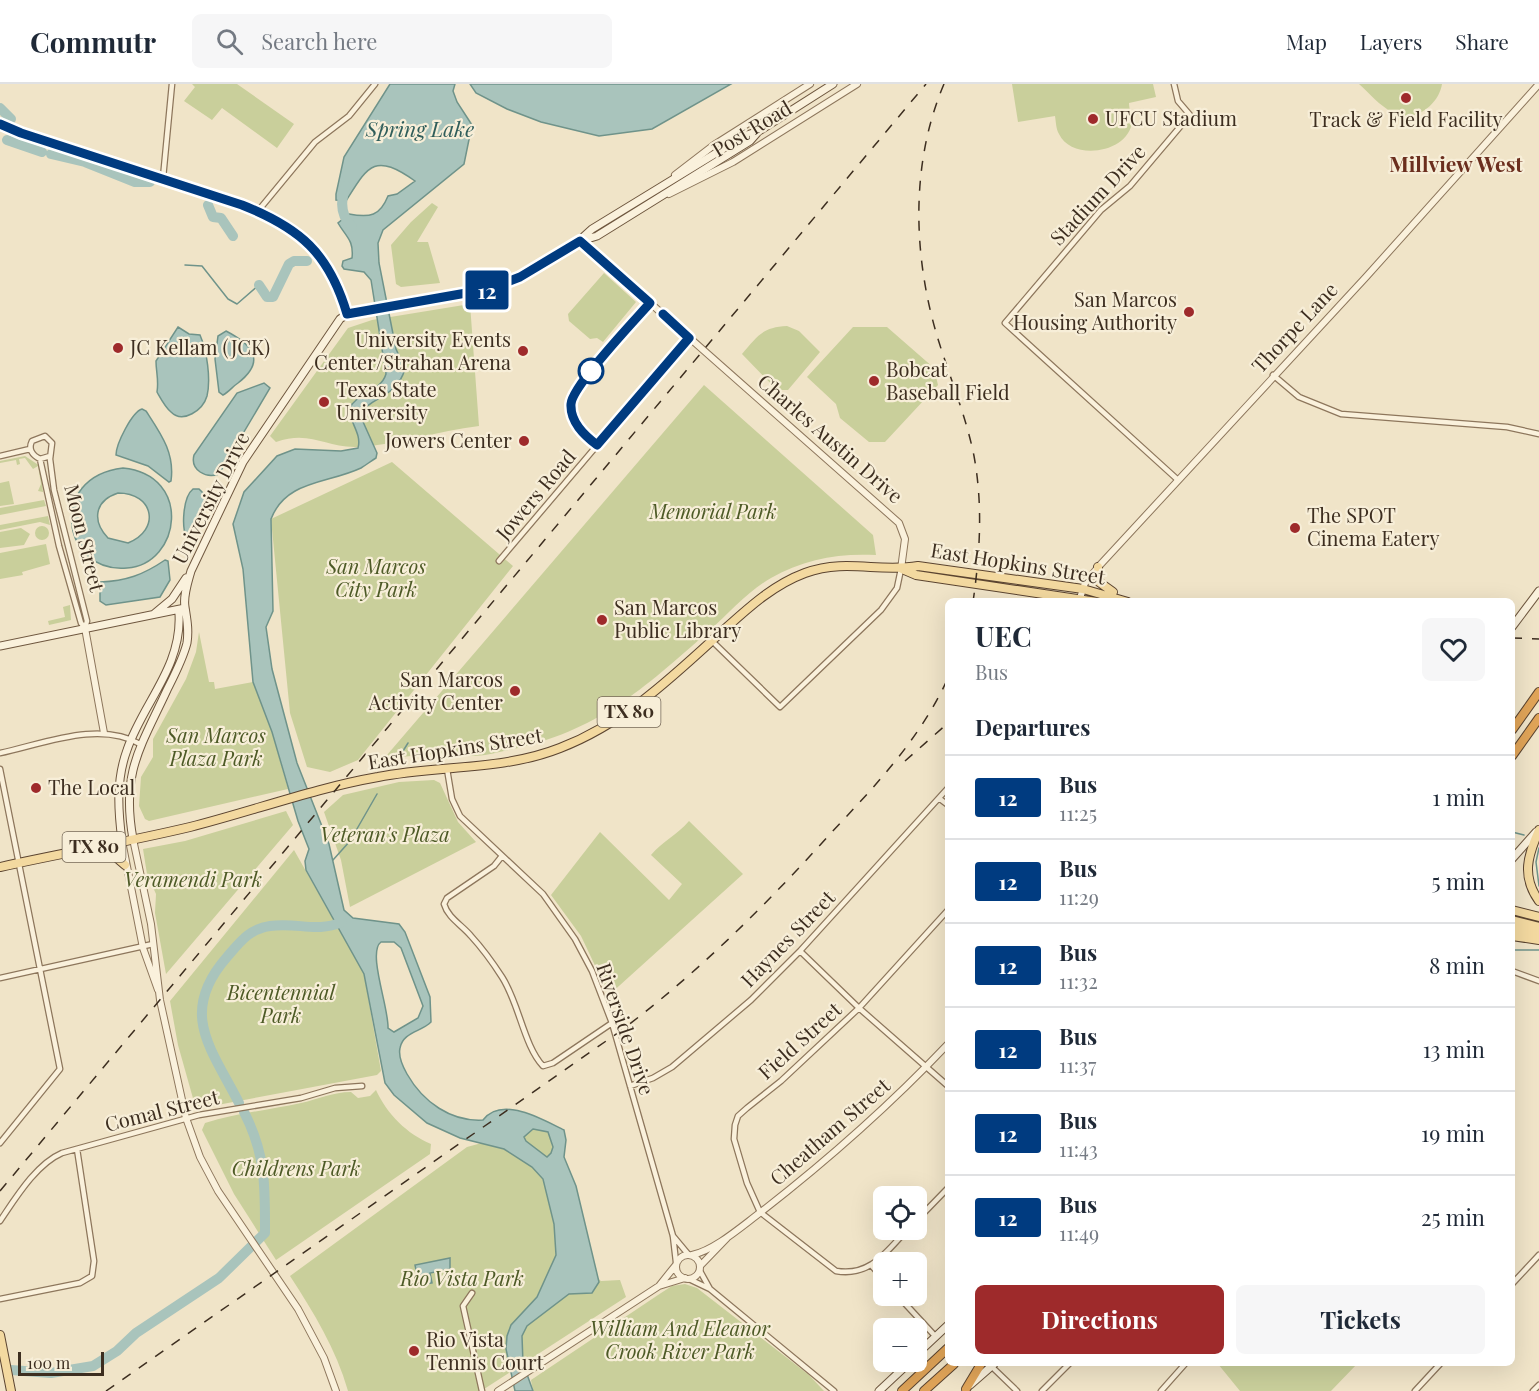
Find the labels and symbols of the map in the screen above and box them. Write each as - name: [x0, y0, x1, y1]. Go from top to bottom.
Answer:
- marker: Track & Field Facility: [1399, 91, 1413, 105]
- street label: Post Road: [706, 93, 796, 162]
- place label: UFCU Stadium: [1105, 104, 1237, 131]
- place label: Track & Field Facility: [1309, 105, 1503, 132]
- marker: UFCU Stadium: [1086, 112, 1100, 126]
- water label: Spring Lake: [365, 114, 474, 142]
- street label: Stadium Drive: [1043, 138, 1151, 250]
- district label: Millview West: [1389, 149, 1523, 177]
- line badge: 12: [460, 270, 514, 310]
- street label: Thorpe Lane: [1245, 276, 1343, 378]
- place label: San Marcos Housing Authority: [1013, 285, 1177, 335]
- marker: San Marcos Housing Authority: [1182, 305, 1196, 319]
- place label: University Events Center/Strahan Arena: [314, 325, 511, 375]
- place label: JC Kellam (JCK): [129, 333, 270, 360]
- marker: JC Kellam (JCK): [111, 341, 125, 355]
- marker: University Events Center/Strahan Arena: [516, 344, 530, 358]
- place label: Bobcat Baseball Field: [886, 355, 1010, 405]
- unlabelled marker: [578, 358, 604, 384]
- street label: Charles Austin Drive: [753, 367, 909, 508]
- marker: Bobcat Baseball Field: [867, 374, 881, 388]
- place label: Texas State University: [336, 375, 437, 425]
- marker: Texas State University: [317, 395, 331, 409]
- place label: Jowers Center: [384, 426, 512, 453]
- street label: University Drive: [165, 427, 255, 568]
- marker: Jowers Center: [517, 434, 531, 448]
- street label: Jowers Road: [488, 443, 581, 546]
- street label: Moon Street: [59, 481, 112, 595]
- park label: Memorial Park: [648, 497, 777, 524]
- place label: The SPOT Cinema Eatery: [1307, 501, 1439, 551]
- marker: The SPOT Cinema Eatery: [1288, 521, 1302, 535]
- street label: East Hopkins Street: [929, 535, 1108, 590]
- park label: San Marcos City Park: [325, 552, 426, 602]
- place label: San Marcos Public Library: [614, 593, 741, 643]
- marker: San Marcos Public Library: [595, 613, 609, 627]
- place label: San Marcos Activity Center: [368, 665, 503, 715]
- marker: San Marcos Activity Center: [508, 684, 522, 698]
- road number: TX 80: [598, 697, 660, 727]
- street label: East Hopkins Street: [365, 720, 545, 775]
- park label: San Marcos Plaza Park: [165, 721, 266, 771]
- place label: The Local: [48, 773, 136, 800]
- marker: The Local: [29, 781, 43, 795]
- park label: Veteran's Plaza: [320, 820, 450, 847]
- road number: TX 80: [62, 832, 125, 862]
- park label: Veramendi Park: [124, 865, 262, 892]
- street label: Haynes Street: [734, 883, 841, 992]
- street label: Riverside Drive: [591, 959, 662, 1098]
- park label: Bicentennial Park: [226, 978, 336, 1028]
- street label: Field Street: [752, 995, 847, 1084]
- street label: Cheatham Street: [763, 1071, 895, 1191]
- street label: Comal Street: [102, 1082, 222, 1137]
- park label: Childrens Park: [232, 1154, 360, 1181]
- park label: Rio Vista Park: [399, 1264, 524, 1291]
- park label: William And Eleanor Crook River Park: [590, 1314, 771, 1364]
- place label: Rio Vista Tennis Court: [426, 1325, 545, 1375]
- marker: Rio Vista Tennis Court: [407, 1344, 421, 1358]
- scale bar: [18, 1349, 104, 1376]

